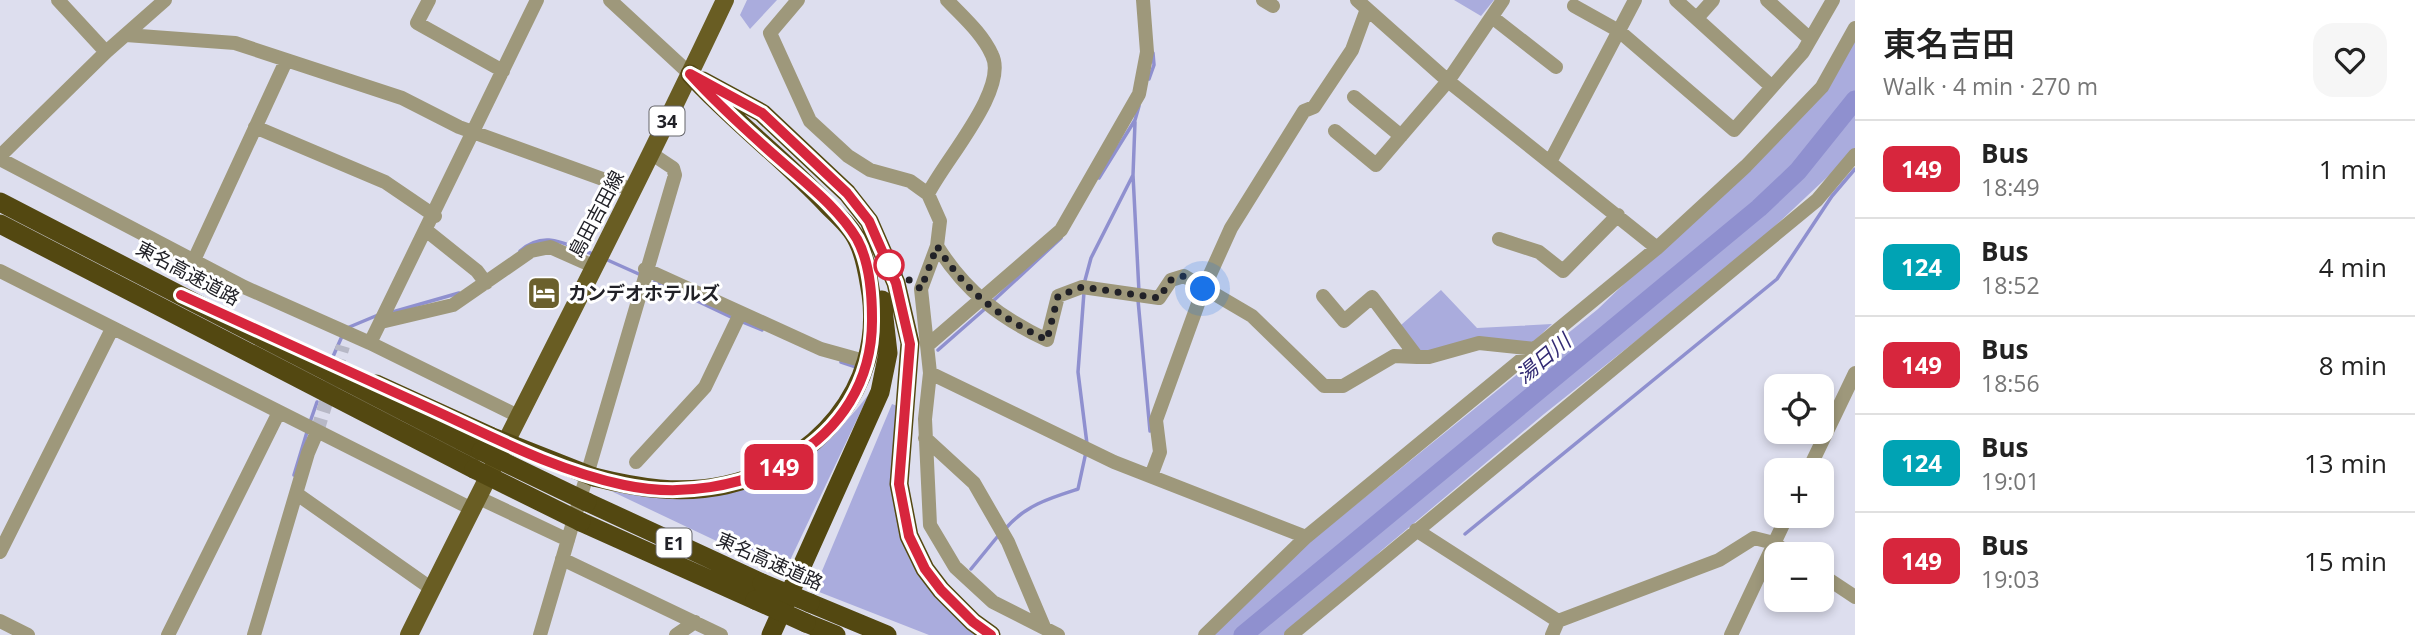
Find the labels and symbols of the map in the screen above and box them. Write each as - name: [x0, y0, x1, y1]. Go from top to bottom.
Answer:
- road number: 34: [650, 106, 684, 136]
- street label: 島田吉田線: [562, 166, 630, 262]
- street label: 東名高速道路: [132, 235, 244, 311]
- unlabelled marker: [874, 250, 904, 280]
- your location: [1185, 271, 1220, 306]
- hotel icon: カンデオホテルズ: [525, 274, 563, 312]
- place label: カンデオホテルズ: [568, 280, 720, 306]
- water label: 湯日川: [1510, 326, 1578, 389]
- line badge: 149: [739, 444, 819, 490]
- street label: 東名高速道路: [713, 526, 827, 596]
- road number: E1: [656, 528, 692, 558]

